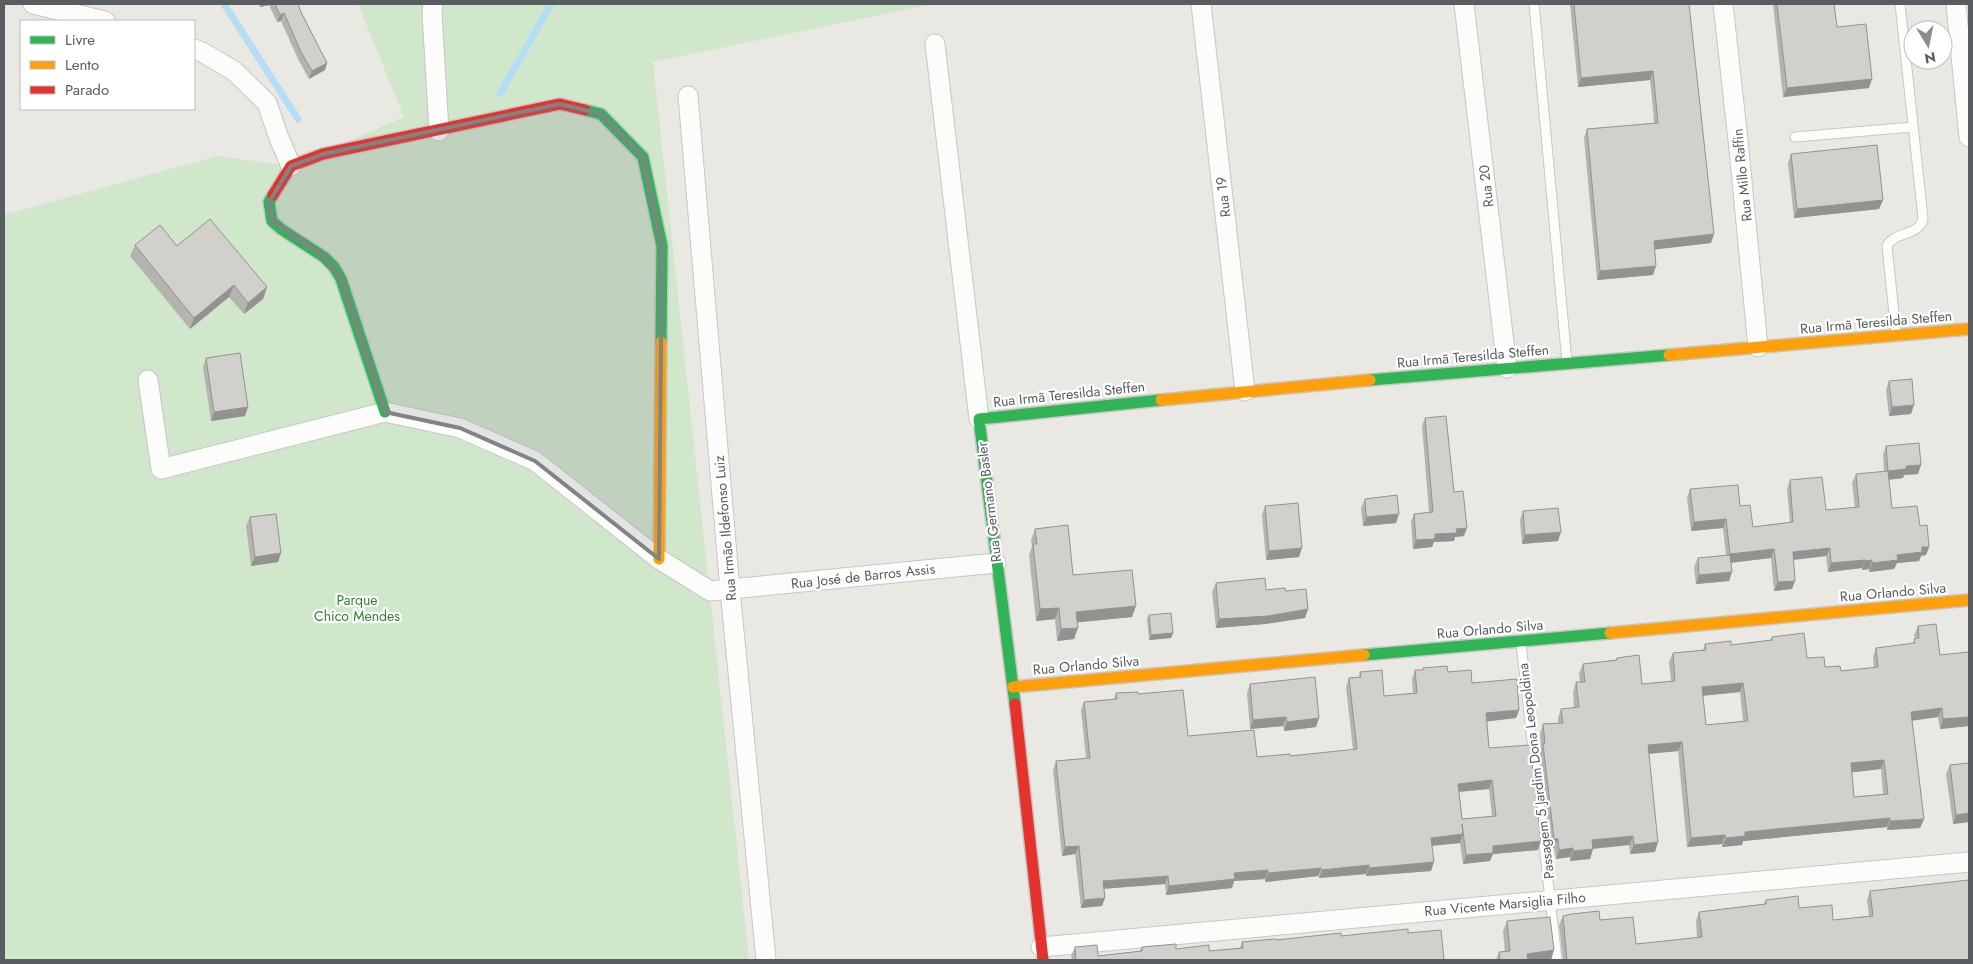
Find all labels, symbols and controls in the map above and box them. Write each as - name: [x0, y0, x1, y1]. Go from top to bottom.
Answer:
- legend: [20, 20, 195, 110]
- north arrow: [1903, 20, 1953, 70]
- text: Livre: [65, 29, 95, 51]
- text: N: [1923, 47, 1937, 69]
- text: Lento: [65, 54, 99, 76]
- text: Parado: [65, 79, 109, 101]
- street label: Rua Millo Raffin: [1727, 128, 1757, 222]
- street label: Rua 20: [1473, 164, 1499, 208]
- street label: Rua 19: [1211, 176, 1235, 218]
- street label: Rua Irmã Teresilda Steffen: [1799, 305, 1953, 339]
- street label: Rua Irmã Teresilda Steffen: [1396, 339, 1550, 373]
- street label: Rua Irmã Teresilda Steffen: [992, 376, 1146, 412]
- street label: Rua Germano Basler: [972, 440, 1006, 563]
- street label: Rua Irmão Ildefonso Luiz: [709, 454, 741, 601]
- street label: Rua José de Barros Assis: [790, 558, 936, 594]
- street label: Rua Orlando Silva: [1839, 577, 1947, 607]
- park label: Parque Chico Mendes: [314, 590, 400, 626]
- street label: Rua Orlando Silva: [1436, 614, 1544, 644]
- street label: Rua Orlando Silva: [1032, 650, 1140, 680]
- street label: Passagem 5 Jardim Dona Leopoldina: [1513, 662, 1559, 880]
- street label: Rua Vicente Marsiglia Filho: [1424, 887, 1587, 921]

